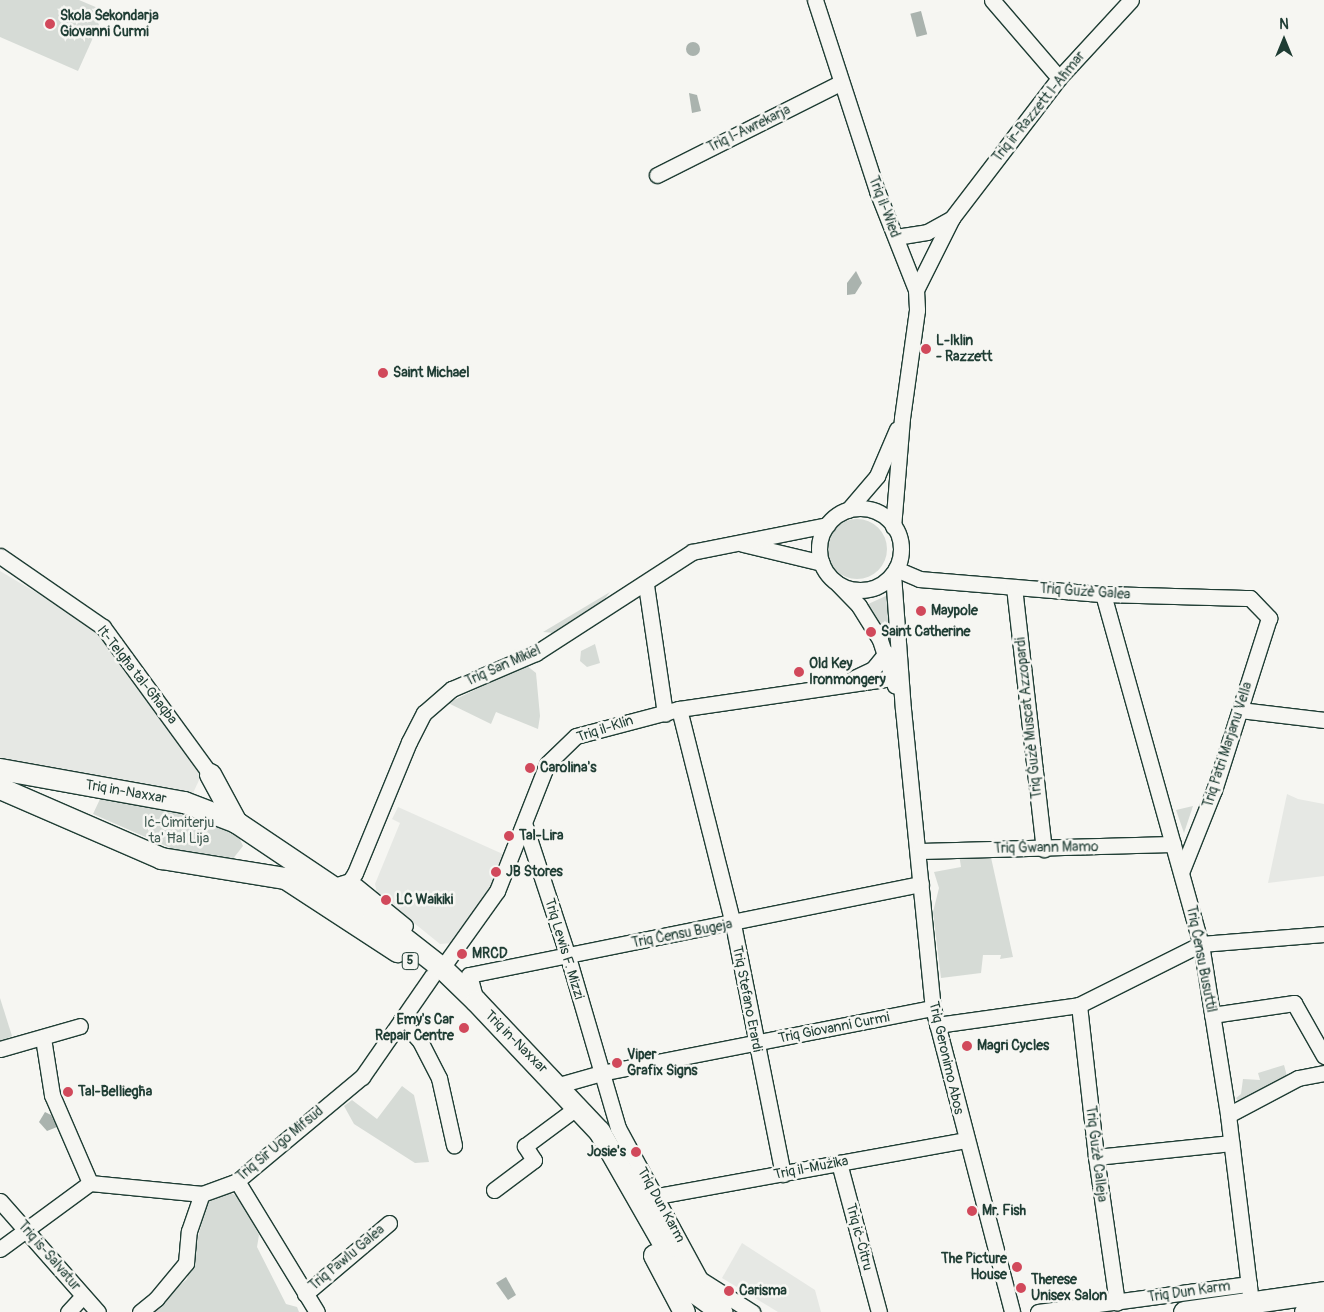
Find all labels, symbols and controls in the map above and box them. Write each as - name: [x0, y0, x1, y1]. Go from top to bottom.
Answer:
- place label: Skola Sekondarja Giovanni Curmi: [60, 8, 159, 40]
- north arrow: [1259, 15, 1309, 65]
- text: N: [1279, 16, 1289, 33]
- marker: Skola Sekondarja Giovanni Curmi: [44, 18, 56, 30]
- street label: Triq ir-Razzett l-Aħmar: [989, 48, 1089, 166]
- street label: Triq l-Awrekarja: [705, 102, 793, 156]
- street label: Triq il-Wied: [865, 174, 903, 240]
- place label: L-Iklin - Razzett: [936, 333, 992, 366]
- marker: L-Iklin - Razzett: [920, 343, 932, 355]
- place label: Saint Michael: [393, 365, 469, 381]
- marker: Saint Michael: [377, 367, 389, 379]
- street label: Triq Ġużè Galea: [1039, 580, 1131, 604]
- place label: Maypole: [931, 603, 978, 619]
- marker: Maypole: [915, 605, 927, 617]
- street label: It-Telgħa tal-Għaqba: [93, 622, 181, 728]
- place label: Saint Catherine: [881, 624, 971, 640]
- marker: Saint Catherine: [865, 626, 877, 638]
- street label: Triq Ġużè Muscat Azzopardi: [1012, 636, 1046, 800]
- street label: Triq San Mikiel: [463, 642, 543, 690]
- place label: Old Key Ironmongery: [809, 656, 886, 689]
- marker: Old Key Ironmongery: [793, 666, 805, 678]
- street label: Triq Patri Marjanu Vella: [1200, 680, 1256, 810]
- street label: Triq il-Klin: [575, 712, 635, 746]
- place label: Carolina's: [540, 760, 597, 776]
- marker: Carolina's: [524, 762, 536, 774]
- street label: Triq in-Naxxar: [84, 777, 168, 807]
- park label: Iċ-Ċimiterju ta' Ħal Lija: [144, 815, 214, 848]
- place label: Tal-Lira: [519, 828, 564, 844]
- marker: Tal-Lira: [503, 830, 515, 842]
- street label: Triq Ġwann Mamo: [994, 839, 1098, 857]
- place label: JB Stores: [506, 864, 563, 880]
- marker: JB Stores: [490, 866, 502, 878]
- place label: LC Waikiki: [396, 892, 453, 908]
- marker: LC Waikiki: [380, 894, 392, 906]
- street label: Triq Lewis F. Mizzi: [541, 897, 587, 1001]
- street label: Triq Ċensu Busuttil: [1182, 904, 1220, 1014]
- street label: Triq Ċensu Bugeja: [630, 916, 734, 952]
- street label: Triq Stefano Erardi: [728, 944, 766, 1054]
- place label: MRCD: [472, 946, 507, 962]
- marker: MRCD: [456, 948, 468, 960]
- road number: 5: [401, 951, 419, 970]
- street label: Triq Geronimo Abos: [925, 1000, 967, 1116]
- street label: Triq in-Naxxar: [481, 1007, 551, 1077]
- street label: Triq Giovanni Curmi: [777, 1009, 891, 1047]
- place label: Emy's Car Repair Centre: [375, 1012, 454, 1044]
- marker: Emy's Car Repair Centre: [458, 1022, 470, 1034]
- place label: Magri Cycles: [977, 1038, 1049, 1054]
- marker: Magri Cycles: [961, 1040, 973, 1052]
- place label: Viper Grafix Signs: [627, 1047, 698, 1080]
- marker: Viper Grafix Signs: [611, 1057, 623, 1069]
- place label: Tal-Belliegħa: [78, 1084, 152, 1100]
- marker: Tal-Belliegħa: [62, 1086, 74, 1098]
- street label: Triq Sir Ugo Mifsud: [233, 1103, 327, 1185]
- street label: Triq Ġużè Calleja: [1082, 1105, 1110, 1203]
- place label: Josie's: [587, 1144, 626, 1160]
- marker: Josie's: [630, 1146, 642, 1158]
- street label: Triq il-Mużika: [772, 1153, 850, 1183]
- street label: Triq Dun Karm: [633, 1164, 689, 1246]
- street label: Triq iċ-Ċitru: [842, 1201, 876, 1273]
- place label: Mr. Fish: [982, 1203, 1026, 1219]
- marker: Mr. Fish: [966, 1205, 978, 1217]
- street label: Triq is-Salvatur: [14, 1218, 84, 1294]
- street label: Triq Pawlu Galea: [306, 1222, 388, 1294]
- place label: The Picture House: [941, 1251, 1007, 1284]
- marker: The Picture House: [1011, 1261, 1023, 1273]
- place label: Therese Unisex Salon: [1031, 1272, 1107, 1304]
- street label: Triq Dun Karm: [1147, 1278, 1231, 1306]
- marker: Therese Unisex Salon: [1015, 1282, 1027, 1294]
- place label: Carisma: [739, 1283, 787, 1299]
- marker: Carisma: [723, 1285, 735, 1297]

